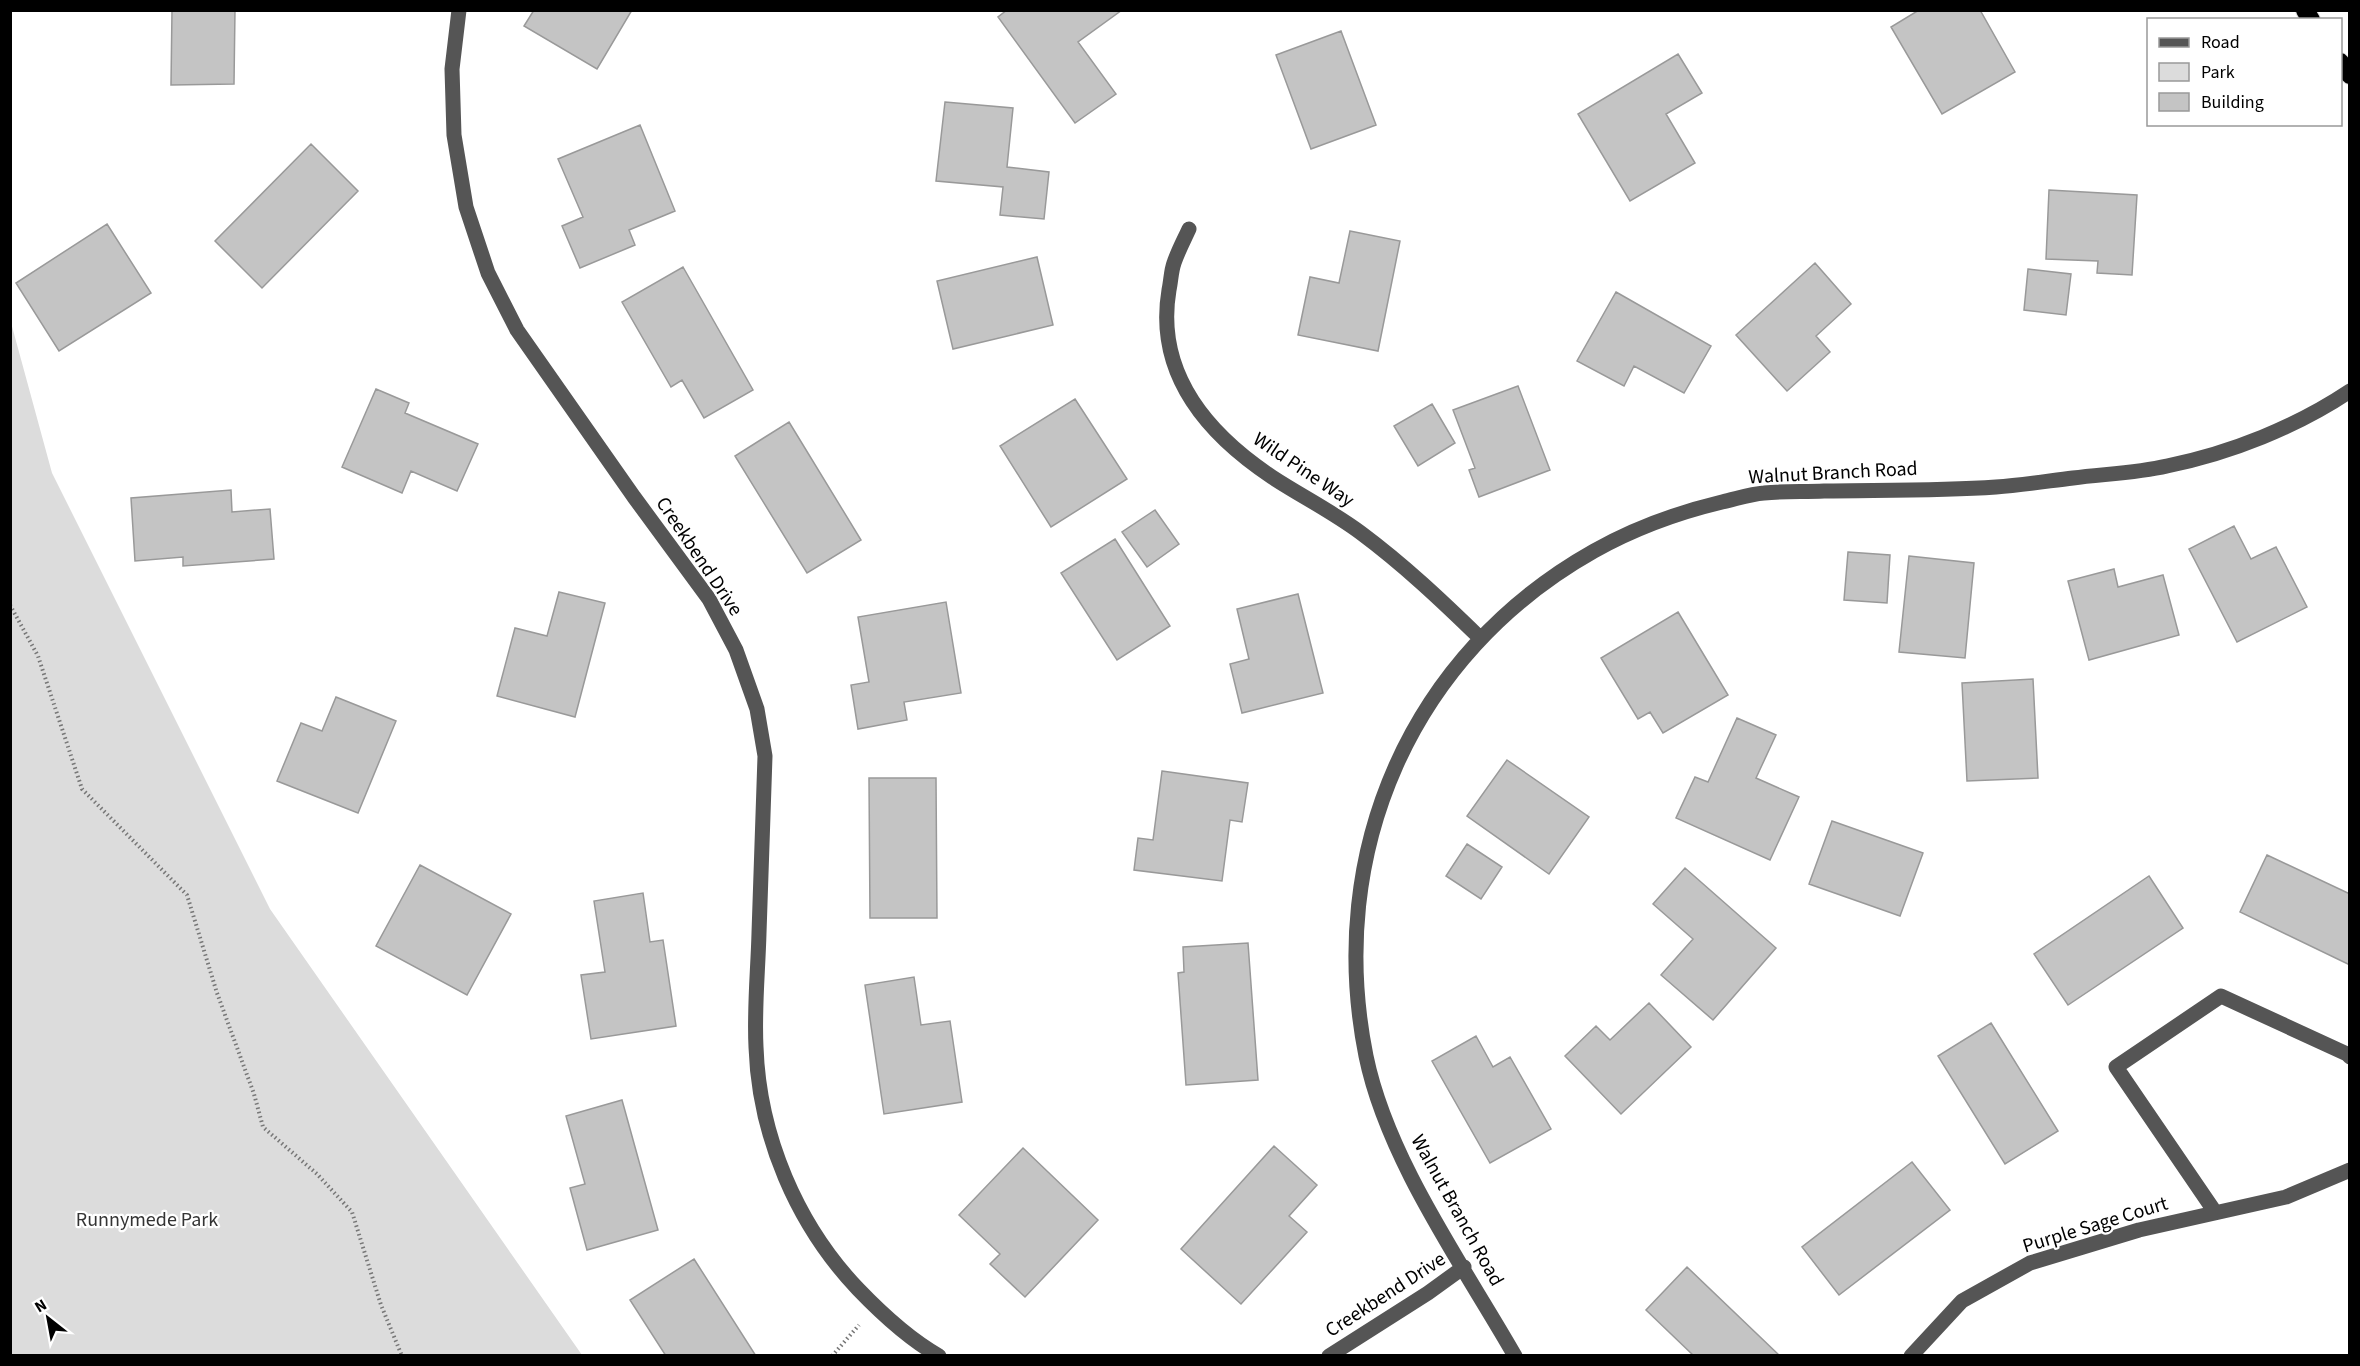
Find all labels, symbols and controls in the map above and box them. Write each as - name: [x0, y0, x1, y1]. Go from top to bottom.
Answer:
- legend: [2147, 18, 2342, 126]
- text: Road: [2201, 30, 2240, 55]
- text: Park: [2201, 60, 2235, 85]
- text: Building: [2201, 90, 2264, 115]
- street label: Wild Pine Way: [1247, 426, 1360, 514]
- street label: Walnut Branch Road: [1748, 455, 1918, 491]
- street label: Creekbend Drive: [649, 491, 749, 622]
- street label: Walnut Branch Road: [1404, 1130, 1510, 1291]
- street label: Purple Sage Court: [2019, 1189, 2172, 1260]
- park label: Runnymede Park: [76, 1206, 218, 1234]
- street label: Creekbend Drive: [1320, 1245, 1451, 1344]
- north arrow: [18, 1288, 78, 1348]
- text: N: [31, 1294, 51, 1318]

